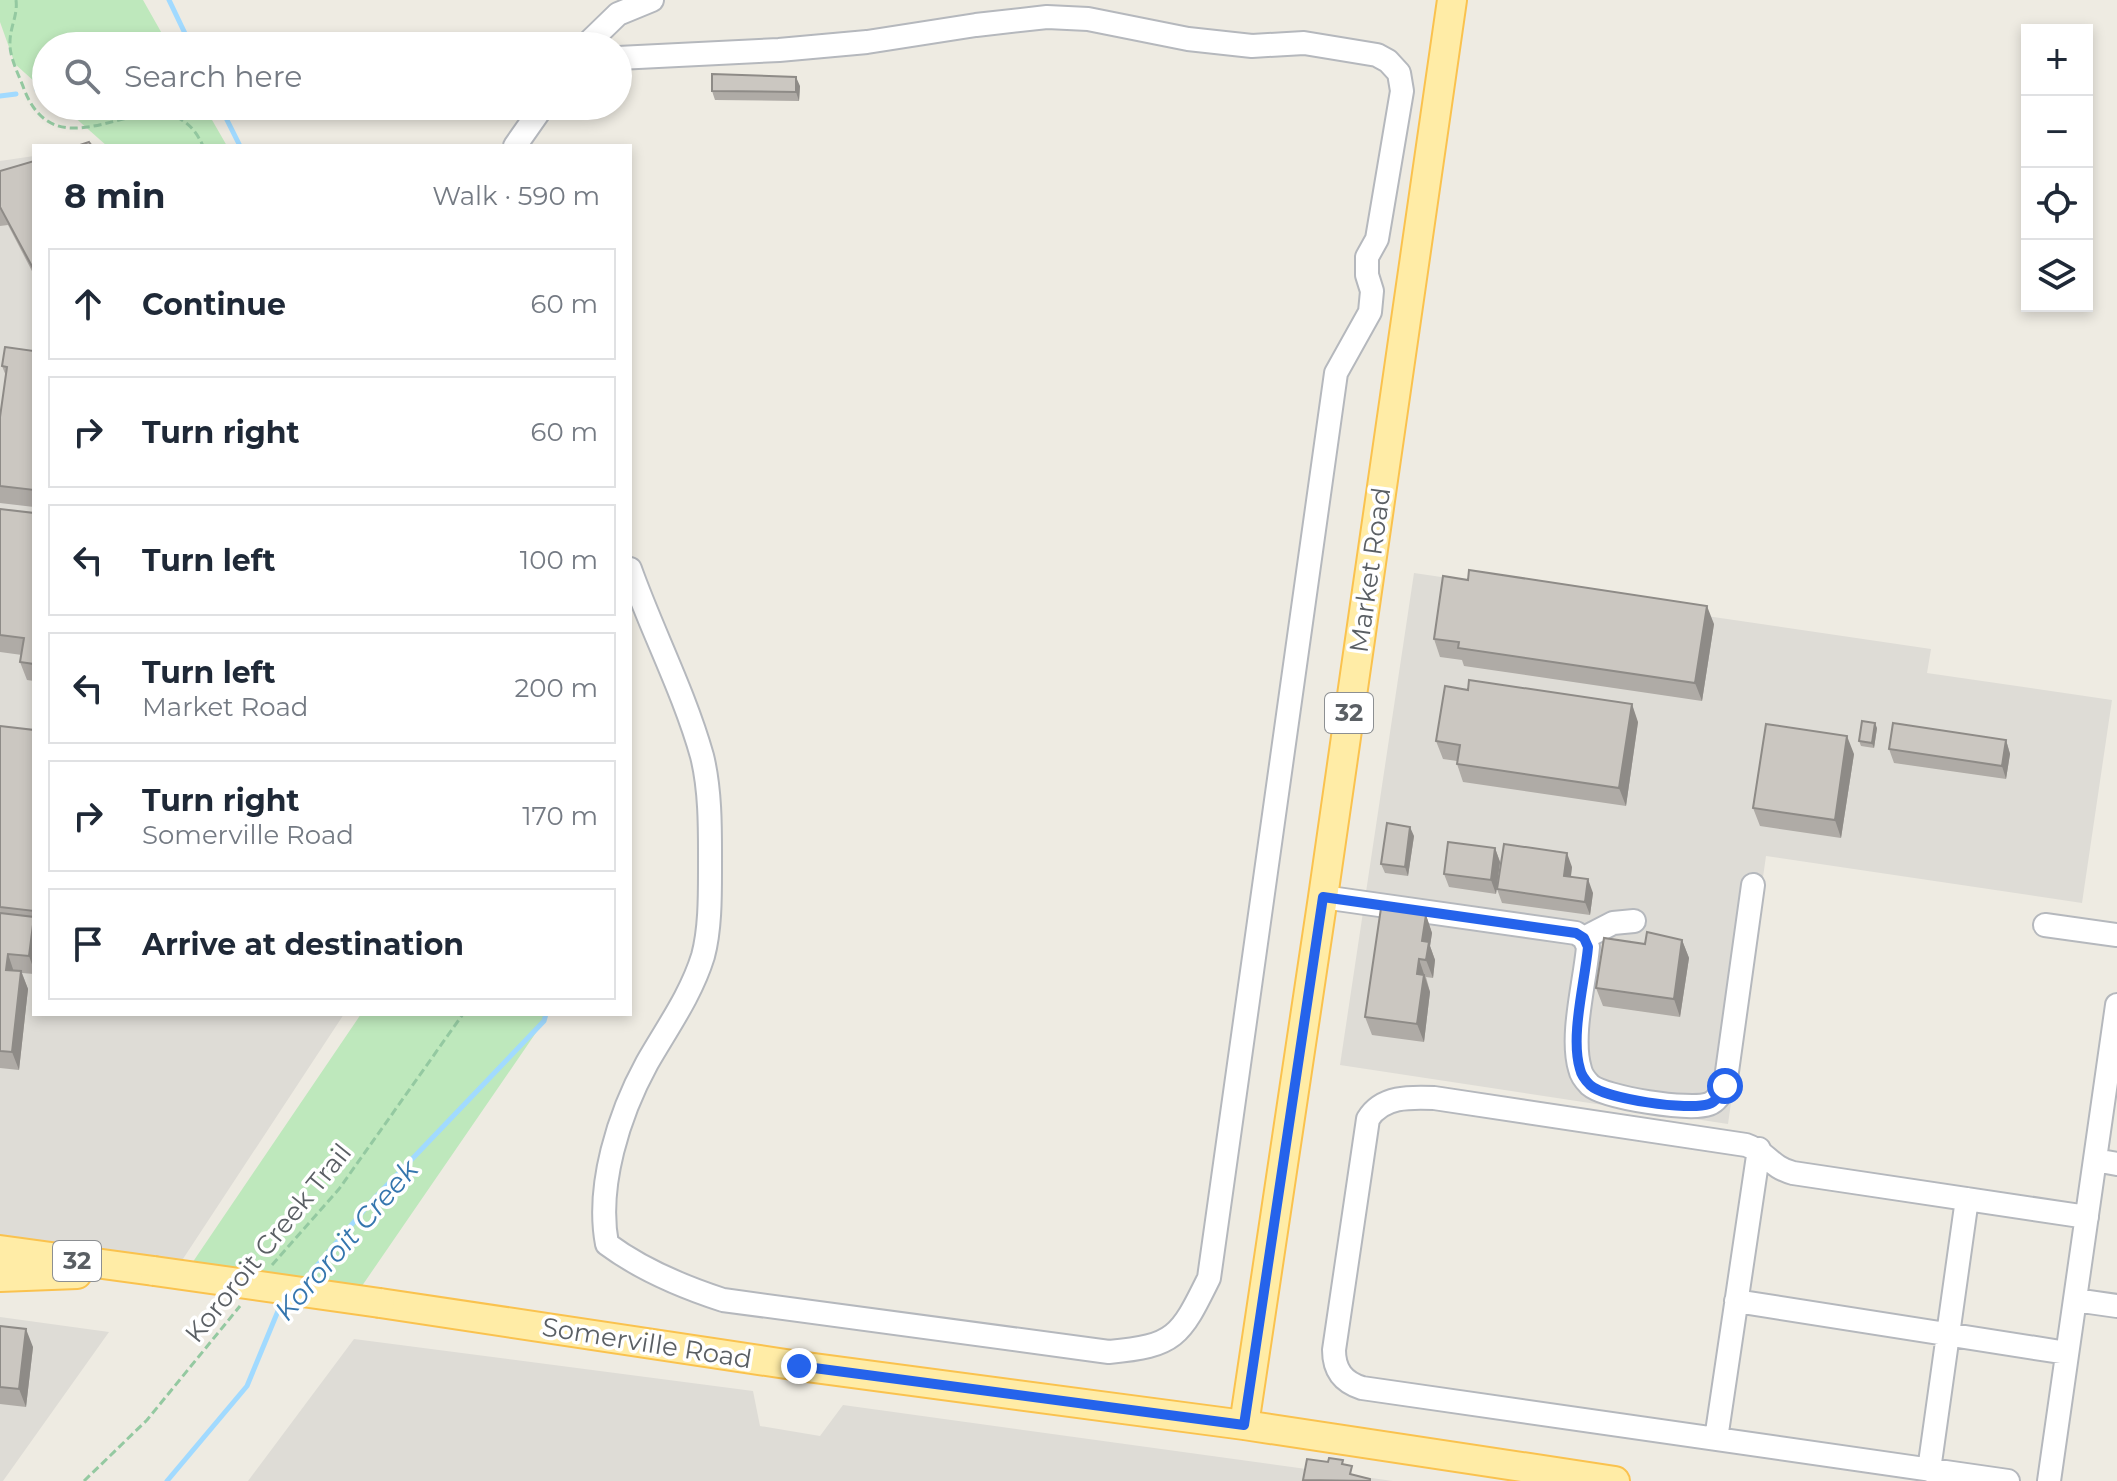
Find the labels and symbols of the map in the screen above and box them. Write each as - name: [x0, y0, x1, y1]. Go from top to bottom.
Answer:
- street label: Market Road: [1343, 485, 1397, 655]
- road number: 32: [1325, 693, 1373, 733]
- route start: [1707, 1068, 1743, 1104]
- street label: Kororoit Creek Trail: [178, 1137, 358, 1349]
- water label: Kororoit Creek: [267, 1152, 426, 1327]
- road number: 32: [53, 1241, 101, 1281]
- street label: Somerville Road: [540, 1311, 754, 1375]
- route end: [781, 1348, 817, 1384]

